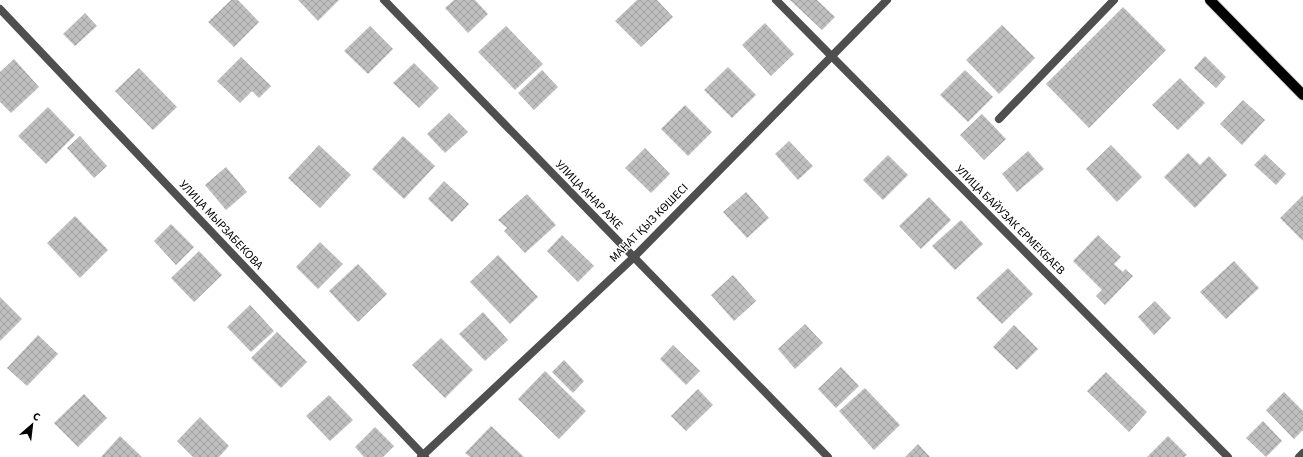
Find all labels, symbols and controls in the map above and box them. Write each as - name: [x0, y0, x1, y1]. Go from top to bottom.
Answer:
- street label: УЛИЦА АНАР АЖЕ: [551, 157, 627, 233]
- street label: УЛИЦА БАЙУЗАК ЕРМЕКБАЕВ: [951, 161, 1069, 279]
- street label: УЛИЦА МЫРЗАБЕКОВА: [175, 177, 267, 274]
- street label: МАНАТ ҚЫЗ КӨШЕСІ: [606, 180, 692, 266]
- north arrow: [12, 405, 52, 445]
- text: С: [30, 408, 43, 425]

